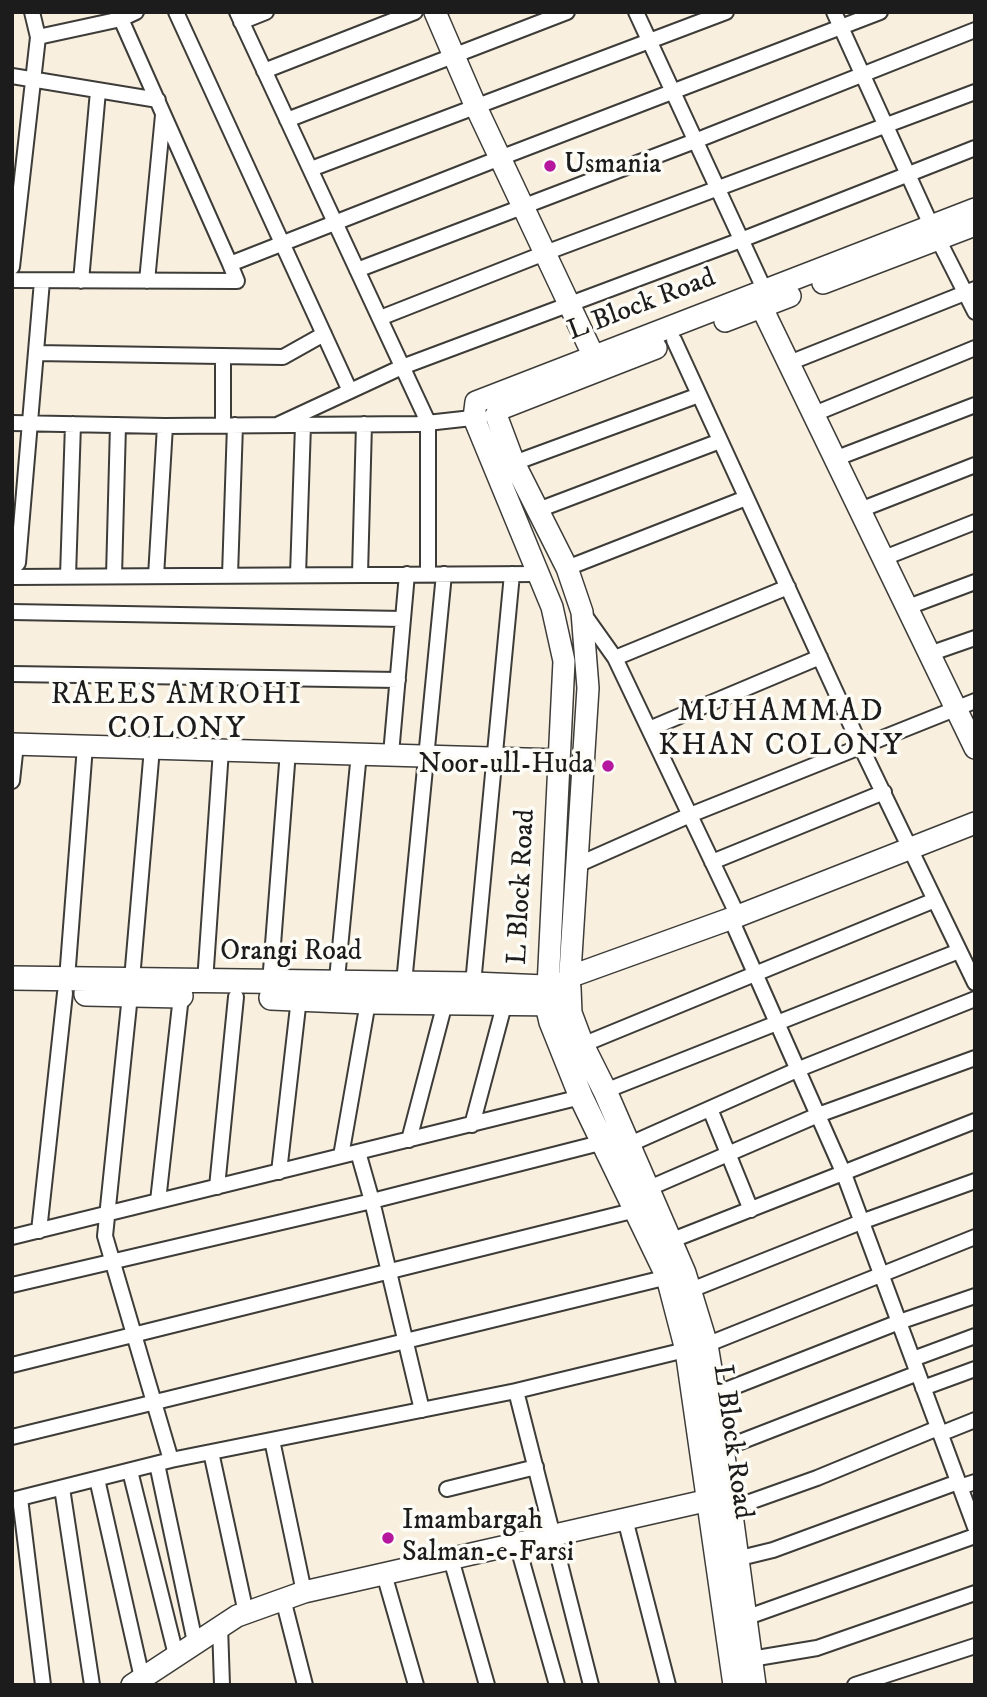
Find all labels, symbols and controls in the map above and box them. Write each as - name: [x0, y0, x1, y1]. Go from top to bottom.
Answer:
- place label: Usmania: [564, 149, 661, 183]
- marker: Usmania: [542, 158, 558, 174]
- street label: L Block Road: [563, 262, 721, 350]
- district label: RAEES AMROHI COLONY: [52, 679, 302, 750]
- district label: MUHAMMAD KHAN COLONY: [660, 696, 902, 766]
- place label: Noor-ull-Huda: [419, 749, 594, 783]
- marker: Noor-ull-Huda: [600, 758, 616, 774]
- street label: L Block Road: [502, 808, 544, 966]
- street label: Orangi Road: [220, 936, 362, 970]
- street label: L Block Road: [704, 1363, 758, 1521]
- place label: Imambargah Salman-e-Farsi: [402, 1505, 574, 1571]
- marker: Imambargah Salman-e-Farsi: [380, 1530, 396, 1546]

